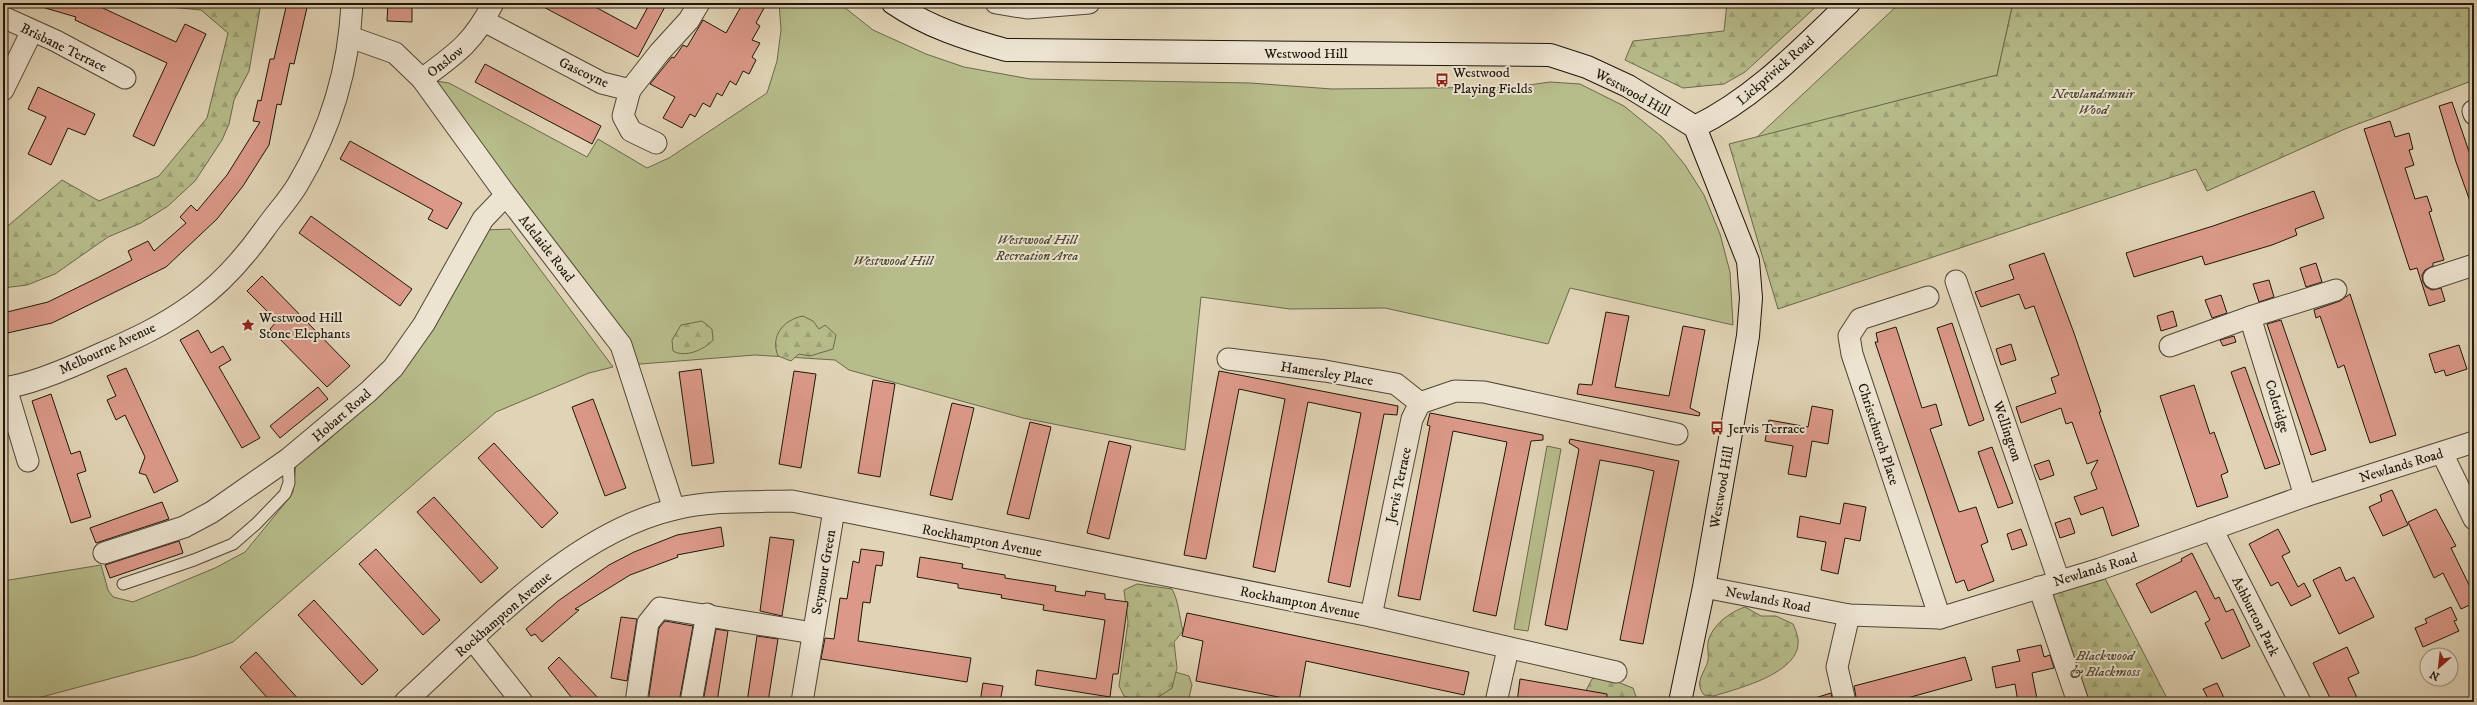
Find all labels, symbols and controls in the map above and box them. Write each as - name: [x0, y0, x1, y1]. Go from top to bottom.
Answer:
- street label: Brisbane Terrace: [17, 19, 110, 77]
- street label: Lickprivick Road: [1733, 32, 1818, 109]
- street label: Onslow: [424, 42, 468, 82]
- street label: Westwood Hill: [1263, 45, 1349, 63]
- street label: Gascoyne: [556, 54, 612, 92]
- place label: Westwood Playing Fields: [1452, 64, 1533, 98]
- street label: Westwood Hill: [1591, 64, 1674, 121]
- bus stop icon: Westwood Playing Fields: [1434, 72, 1450, 88]
- park label: Newlandsmuir Wood: [2051, 85, 2135, 119]
- street label: Adelaide Road: [514, 211, 578, 286]
- park label: Westwood Hill Recreation Area: [995, 231, 1078, 265]
- park label: Westwood Hill: [853, 252, 934, 270]
- place label: Westwood Hill Stone Elephants: [258, 309, 351, 343]
- place icon: Westwood Hill Stone Elephants: [240, 317, 256, 333]
- street label: Melbourne Avenue: [56, 319, 159, 379]
- street label: Hamersley Place: [1279, 358, 1375, 390]
- street label: Coleridge: [2260, 378, 2294, 435]
- street label: Christchurch Place: [1853, 381, 1903, 488]
- street label: Hobart Road: [308, 385, 375, 446]
- street label: Wellington: [1988, 398, 2026, 465]
- bus stop icon: Jervis Terrace: [1709, 420, 1725, 436]
- place label: Jervis Terrace: [1726, 420, 1805, 438]
- street label: Westwood Hill: [1706, 444, 1738, 531]
- street label: Jervis Terrace: [1382, 445, 1416, 527]
- street label: Newlands Road: [2357, 445, 2445, 487]
- street label: Rockhampton Avenue: [920, 521, 1044, 561]
- street label: Seymour Green: [808, 528, 840, 616]
- street label: Newlands Road: [2051, 549, 2139, 591]
- street label: Rockhampton Avenue: [452, 568, 556, 662]
- street label: Ashburton Park: [2227, 574, 2283, 659]
- street label: Rockhampton Avenue: [1238, 583, 1362, 623]
- street label: Newlands Road: [1723, 583, 1812, 617]
- park label: Blackwood & Blackmoss: [2070, 647, 2141, 681]
- north arrow: [2419, 647, 2459, 687]
- text: N: [2428, 667, 2442, 683]

